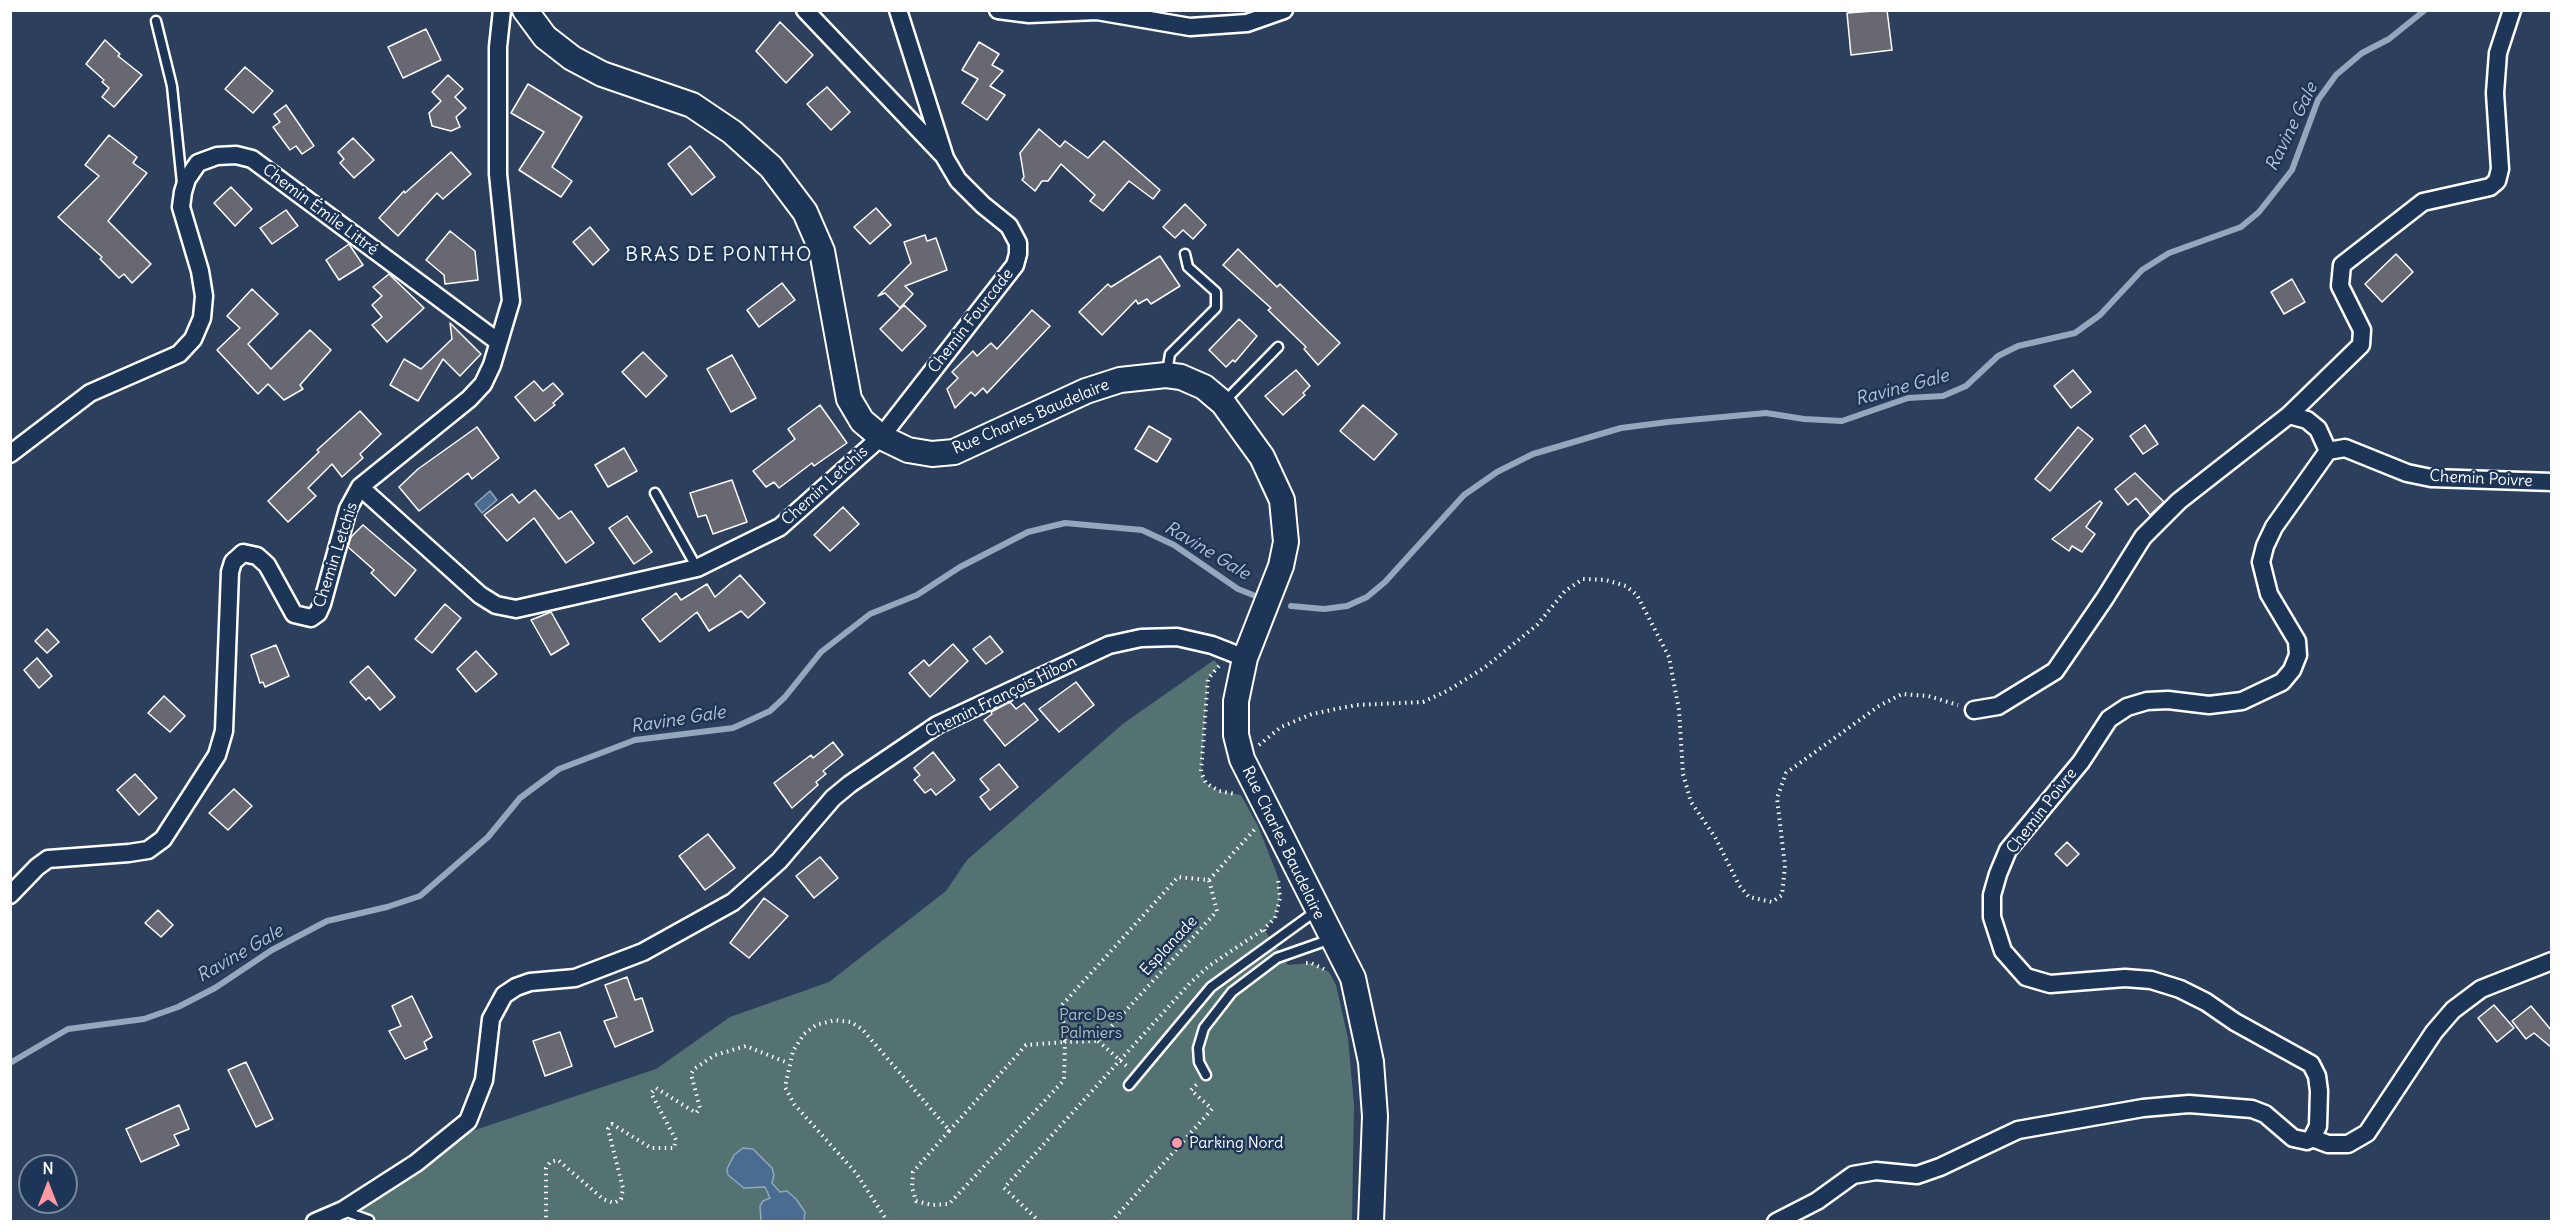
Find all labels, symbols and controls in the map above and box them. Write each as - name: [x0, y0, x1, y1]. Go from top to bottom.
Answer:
- water label: Ravine Gale: [2261, 79, 2323, 175]
- street label: Chemin Émile Littré: [258, 160, 382, 260]
- district label: BRAS DE PONTHO: [625, 243, 813, 267]
- street label: Chemin Fourcade: [924, 265, 1018, 377]
- water label: Ravine Gale: [1853, 365, 1951, 411]
- street label: Rue Charles Baudelaire: [950, 375, 1112, 459]
- street label: Chemin Letchis: [778, 442, 872, 530]
- street label: Chemin Poivre: [2429, 467, 2533, 491]
- street label: Chemin Letchis: [310, 500, 362, 610]
- water label: Ravine Gale: [1160, 517, 1254, 585]
- street label: Chemin François Hibon: [922, 652, 1080, 742]
- water label: Ravine Gale: [629, 702, 727, 738]
- street label: Rue Charles Baudelaire: [1237, 763, 1329, 923]
- street label: Chemin Poivre: [2003, 764, 2081, 858]
- street label: Esplanade: [1136, 912, 1202, 980]
- water label: Ravine Gale: [193, 921, 287, 987]
- park label: Parc Des Palmiers: [1059, 1005, 1123, 1043]
- place label: Parking Nord: [1189, 1133, 1283, 1153]
- marker: Parking Nord: [1170, 1136, 1184, 1150]
- north arrow: [18, 1154, 78, 1214]
- text: N: [42, 1158, 54, 1178]

